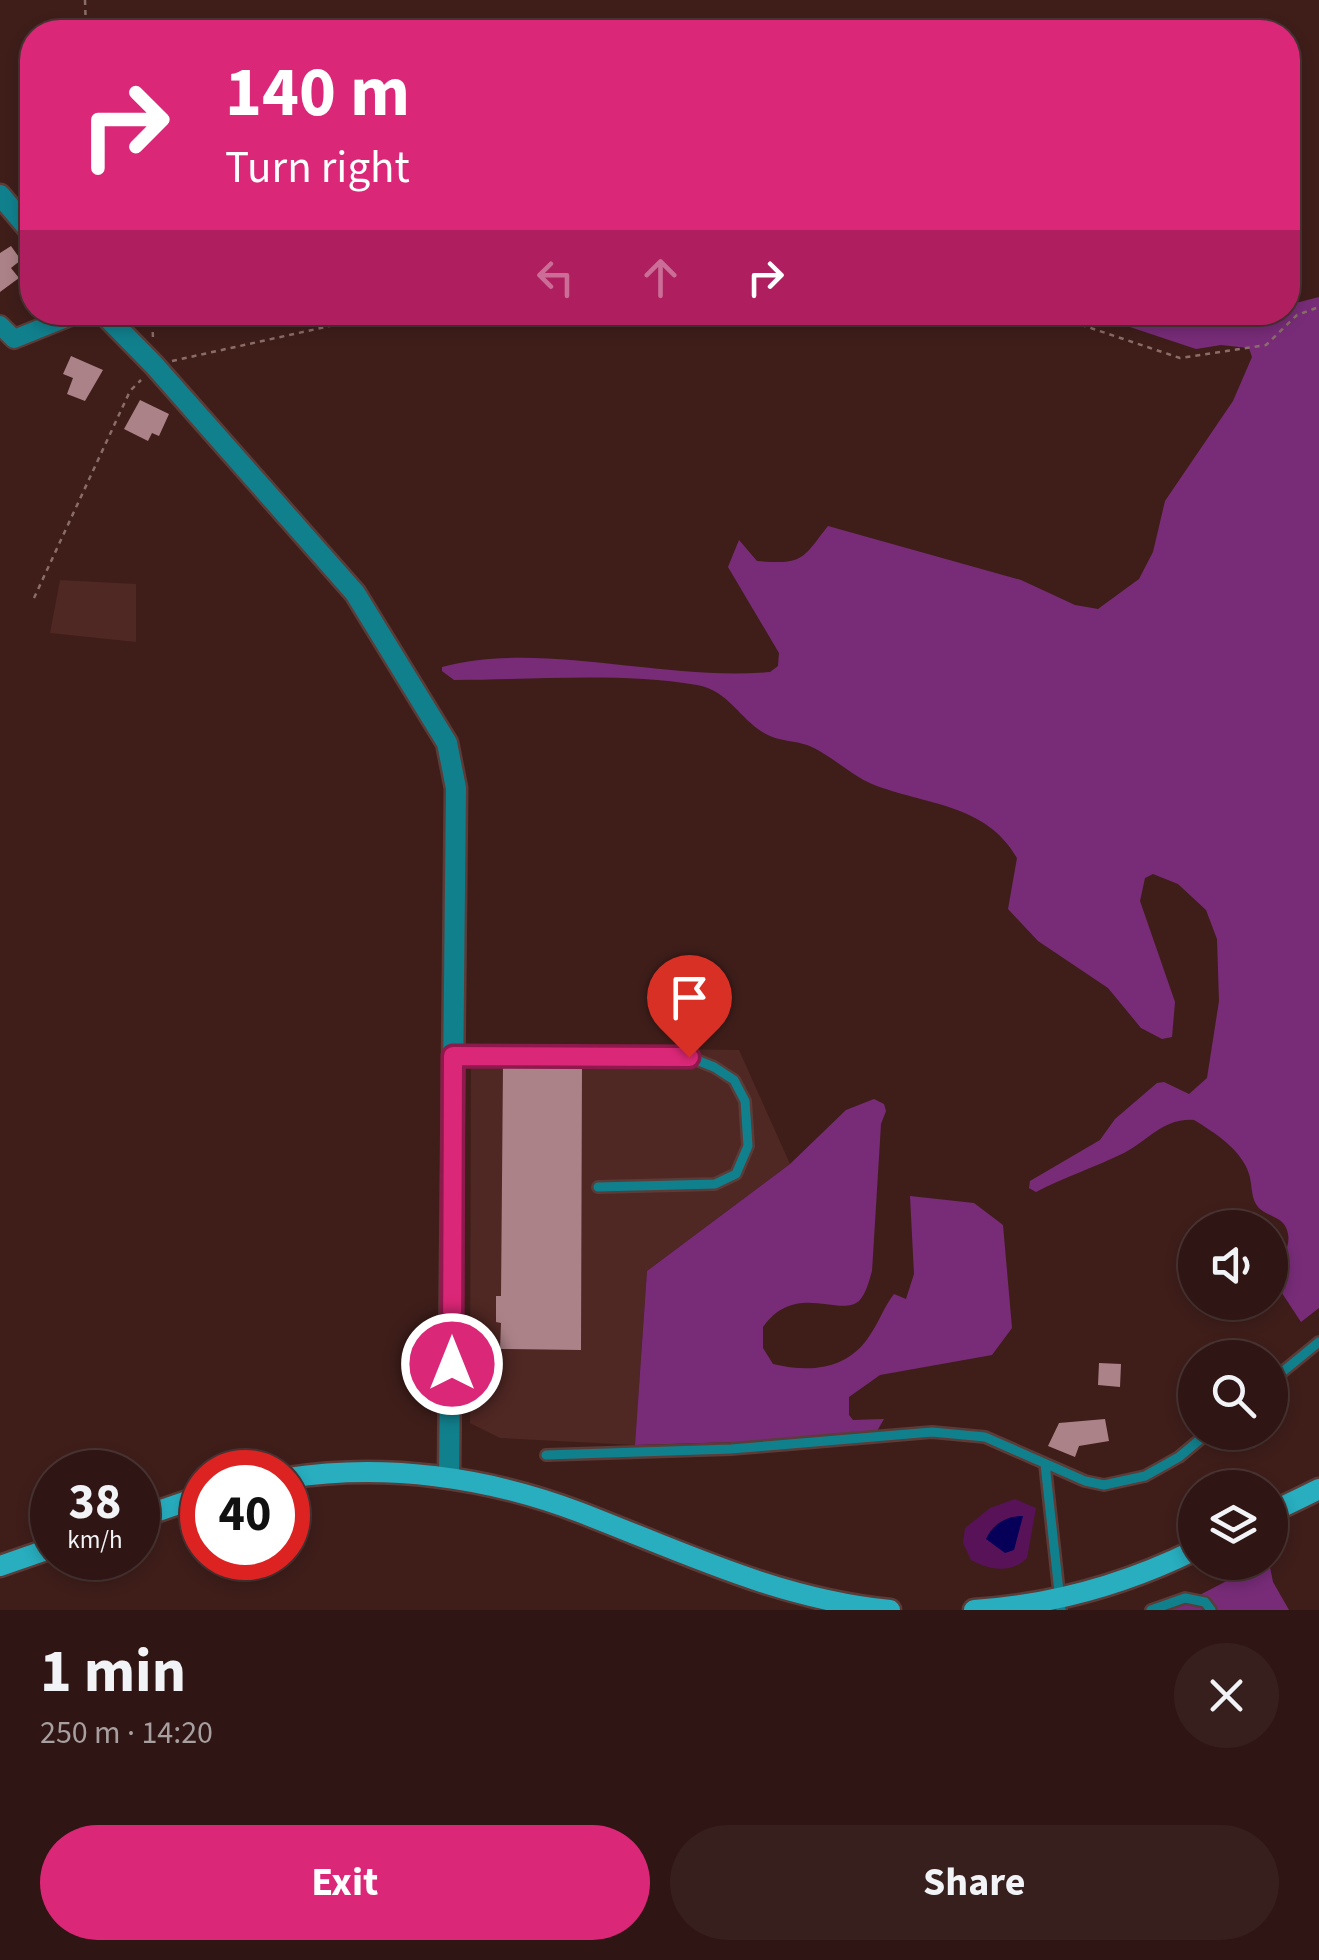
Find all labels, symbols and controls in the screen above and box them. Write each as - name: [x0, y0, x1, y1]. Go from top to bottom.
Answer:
- text: 140 m: [225, 43, 410, 143]
- icon: right: [60, 60, 190, 190]
- text: Turn right: [225, 136, 410, 200]
- icon: left: [528, 250, 583, 305]
- icon: ahead: [633, 250, 688, 305]
- icon: right: [738, 250, 793, 305]
- pin: [647, 955, 732, 1058]
- icon: arrive: [662, 970, 717, 1025]
- map controls: [1178, 1210, 1288, 1580]
- button: sound: [1178, 1210, 1288, 1320]
- position arrow: [400, 1312, 504, 1416]
- button: search: [1178, 1340, 1288, 1450]
- speed limit sign: 40: [180, 1450, 310, 1580]
- text: 38: [69, 1467, 121, 1538]
- button: layers: [1178, 1470, 1288, 1580]
- text: km/h: [67, 1522, 123, 1558]
- text: 1 min: [40, 1630, 186, 1715]
- button: close: [1174, 1643, 1279, 1748]
- text: 250 m · 14:20: [40, 1710, 213, 1756]
- button: Exit: [40, 1825, 650, 1940]
- button: Share: [670, 1825, 1279, 1940]

